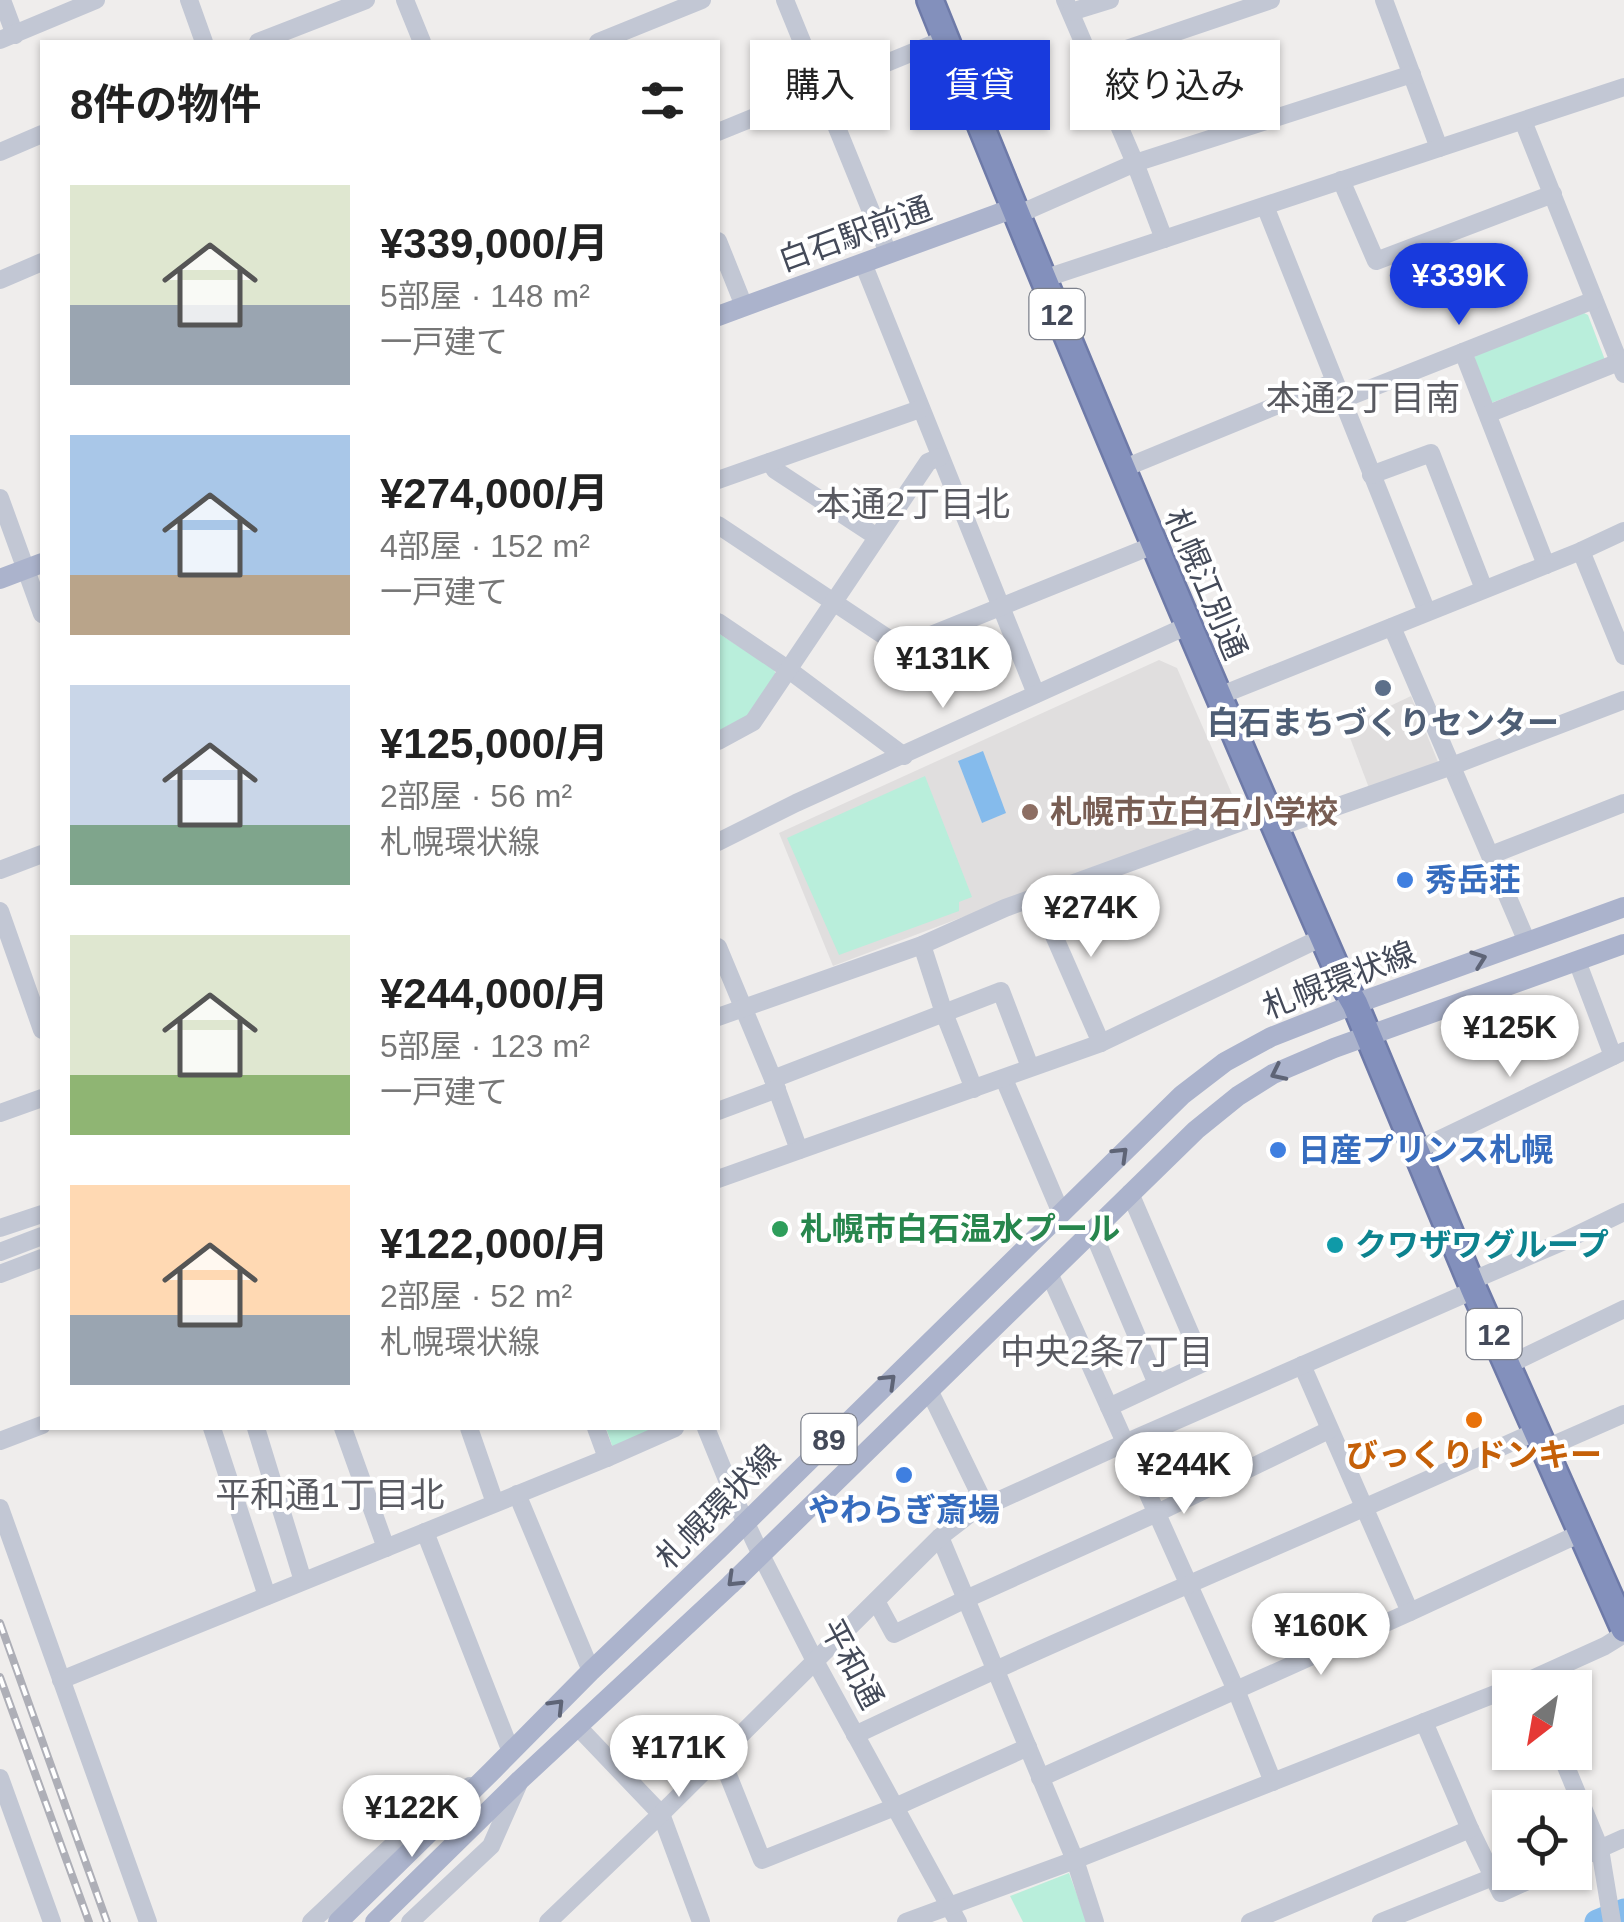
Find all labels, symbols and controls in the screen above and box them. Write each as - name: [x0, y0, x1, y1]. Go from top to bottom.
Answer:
- chip: 購入: [750, 40, 890, 130]
- chip: 賃貸: [910, 40, 1050, 130]
- chip: 絞り込み: [1070, 40, 1280, 130]
- icon: filters: [635, 73, 690, 128]
- text: 8件の物件: [70, 81, 261, 128]
- street label: 白石駅前通: [774, 190, 936, 278]
- text: ¥339,000/月: [380, 220, 609, 267]
- icon: home: [150, 225, 270, 345]
- pin: ¥339K: [1389, 243, 1529, 328]
- text: ¥339K: [1412, 257, 1506, 293]
- text: 5部屋 · 148 m²: [380, 278, 590, 314]
- road number: 12: [1030, 289, 1084, 339]
- text: 一戸建て: [380, 324, 508, 360]
- district label: 本通2丁目南: [1266, 378, 1460, 417]
- text: ¥274,000/月: [380, 470, 609, 517]
- icon: home: [150, 475, 270, 595]
- district label: 本通2丁目北: [816, 484, 1010, 523]
- street label: 札幌江別通: [1158, 503, 1254, 665]
- text: 4部屋 · 152 m²: [380, 528, 590, 564]
- text: 一戸建て: [380, 574, 508, 610]
- pin: ¥131K: [873, 626, 1013, 711]
- text: ¥131K: [896, 640, 990, 676]
- marker: 白石まちづくりセンター: [1372, 677, 1394, 699]
- place label: 白石まちづくりセンター: [1207, 705, 1559, 741]
- text: ¥125,000/月: [380, 720, 609, 767]
- icon: home: [150, 725, 270, 845]
- text: 2部屋 · 56 m²: [380, 778, 572, 814]
- place label: 札幌市立白石小学校: [1050, 794, 1338, 830]
- marker: 札幌市立白石小学校: [1019, 801, 1041, 823]
- text: 札幌環状線: [380, 824, 540, 860]
- place label: 秀岳荘: [1425, 862, 1521, 898]
- marker: 秀岳荘: [1394, 869, 1416, 891]
- pin: ¥274K: [1021, 875, 1161, 960]
- text: ¥274K: [1044, 889, 1138, 925]
- street label: 札幌環状線: [1258, 935, 1420, 1025]
- one-way arrow: [1470, 950, 1487, 971]
- text: ¥244,000/月: [380, 970, 609, 1017]
- icon: home: [150, 975, 270, 1095]
- pin: ¥125K: [1440, 995, 1580, 1080]
- text: ¥125K: [1463, 1009, 1557, 1045]
- text: 5部屋 · 123 m²: [380, 1028, 590, 1064]
- one-way arrow: [1270, 1061, 1288, 1081]
- text: 一戸建て: [380, 1074, 508, 1110]
- place label: 日産プリンス札幌: [1298, 1132, 1553, 1168]
- marker: 日産プリンス札幌: [1267, 1139, 1289, 1161]
- one-way arrow: [1110, 1147, 1128, 1165]
- place label: 札幌市白石温水プール: [800, 1211, 1120, 1247]
- marker: 札幌市白石温水プール: [769, 1218, 791, 1240]
- text: ¥122,000/月: [380, 1220, 609, 1267]
- icon: home: [150, 1225, 270, 1345]
- place label: クワザワグループ: [1355, 1227, 1609, 1263]
- marker: クワザワグループ: [1324, 1234, 1346, 1256]
- text: 2部屋 · 52 m²: [380, 1278, 572, 1314]
- road number: 12: [1466, 1309, 1522, 1359]
- text: 札幌環状線: [380, 1324, 540, 1360]
- district label: 中央2条7丁目: [1000, 1332, 1214, 1371]
- one-way arrow: [877, 1375, 895, 1393]
- marker: びっくりドンキー: [1463, 1409, 1485, 1431]
- road number: 89: [802, 1414, 856, 1464]
- pin: ¥244K: [1114, 1432, 1254, 1517]
- place label: びっくりドンキー: [1346, 1437, 1602, 1473]
- street label: 札幌環状線: [649, 1438, 787, 1576]
- text: ¥244K: [1137, 1446, 1231, 1482]
- marker: やわらぎ斎場: [893, 1464, 915, 1486]
- district label: 平和通1丁目北: [215, 1475, 445, 1514]
- place label: やわらぎ斎場: [808, 1492, 1000, 1528]
- one-way arrow: [728, 1569, 746, 1587]
- pin: ¥160K: [1251, 1593, 1391, 1678]
- text: ¥160K: [1274, 1607, 1368, 1643]
- street label: 平和通: [814, 1613, 890, 1715]
- north arrow: [1492, 1670, 1592, 1770]
- map controls: [1492, 1670, 1592, 1890]
- one-way arrow: [545, 1700, 563, 1718]
- pin: ¥171K: [609, 1715, 749, 1800]
- text: ¥171K: [632, 1729, 726, 1765]
- pin: ¥122K: [342, 1775, 482, 1860]
- text: ¥122K: [365, 1789, 459, 1825]
- button: locate: [1492, 1790, 1592, 1890]

